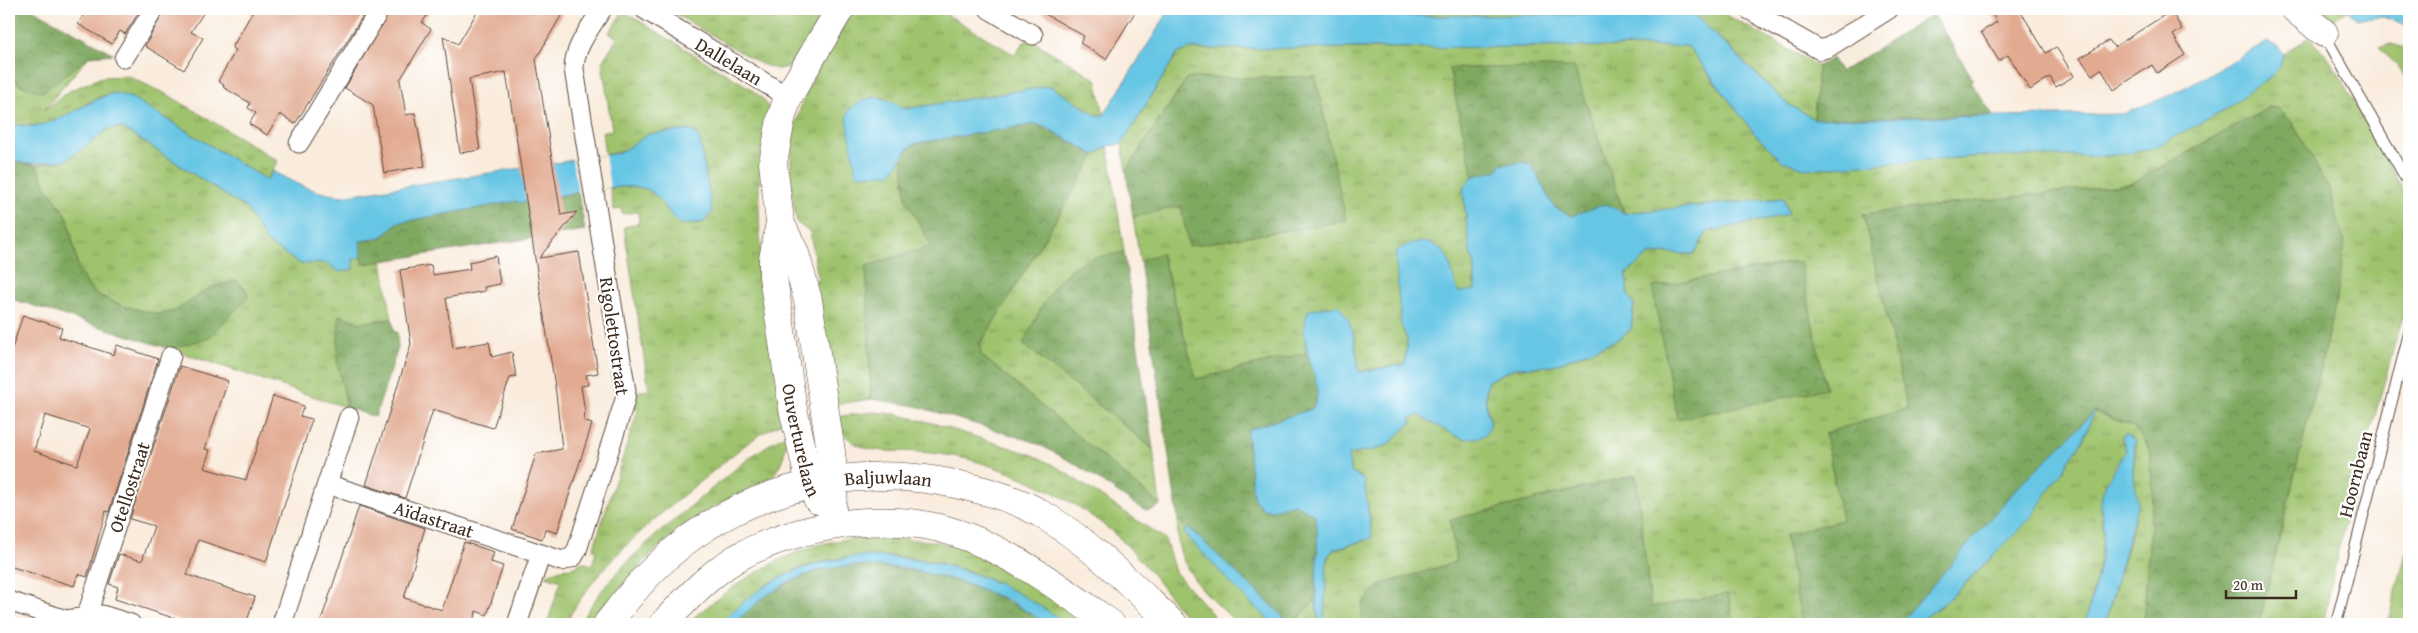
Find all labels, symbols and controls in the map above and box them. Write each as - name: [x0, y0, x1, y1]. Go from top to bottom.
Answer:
- street label: Dallelaan: [690, 30, 768, 92]
- street label: Rigolettostraat: [593, 275, 637, 397]
- street label: Ouverturelaan: [775, 381, 828, 502]
- street label: Hoornbaan: [2331, 427, 2379, 521]
- street label: Otellostraat: [101, 438, 157, 536]
- street label: Baljuwlaan: [843, 462, 934, 494]
- street label: Aïdastraat: [390, 493, 478, 545]
- scale bar: [2226, 568, 2296, 600]
- text: 20 m: [2233, 574, 2264, 595]

